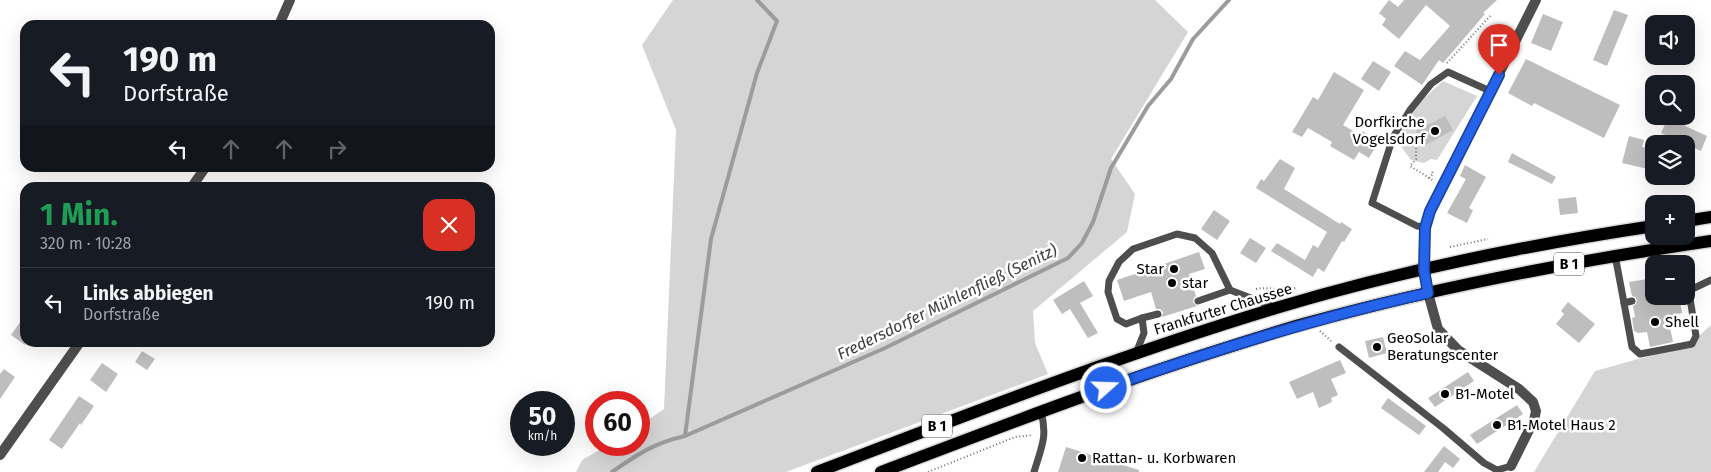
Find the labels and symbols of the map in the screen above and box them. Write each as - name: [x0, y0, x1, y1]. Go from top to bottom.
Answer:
- pin: [1478, 24, 1520, 75]
- place label: Dorfkirche Vogelsdorf: [1353, 113, 1426, 148]
- marker: Dorfkirche Vogelsdorf: [1429, 125, 1441, 137]
- water label: Fredersdorfer Mühlenfließ (Senitz): [834, 240, 1060, 364]
- road number: B 1: [1554, 252, 1584, 276]
- place label: Star: [1137, 260, 1164, 278]
- marker: Star: [1168, 263, 1180, 275]
- place label: star: [1182, 274, 1208, 292]
- marker: star: [1166, 277, 1178, 289]
- street label: Frankfurter Chaussee: [1152, 279, 1294, 339]
- place label: Shell: [1665, 313, 1700, 331]
- marker: Shell: [1649, 316, 1661, 328]
- place label: GeoSolar Beratungscenter: [1387, 329, 1499, 364]
- marker: GeoSolar Beratungscenter: [1371, 341, 1383, 353]
- position arrow: [1079, 361, 1131, 413]
- place label: B1-Motel: [1455, 385, 1515, 403]
- marker: B1-Motel: [1439, 388, 1451, 400]
- speed limit sign: 60: [585, 391, 650, 456]
- road number: B 1: [922, 414, 952, 438]
- place label: B1-Motel Haus 2: [1507, 416, 1616, 434]
- marker: B1-Motel Haus 2: [1491, 419, 1503, 431]
- place label: Rattan- u. Korbwaren: [1092, 449, 1236, 467]
- marker: Rattan- u. Korbwaren: [1076, 452, 1088, 464]

